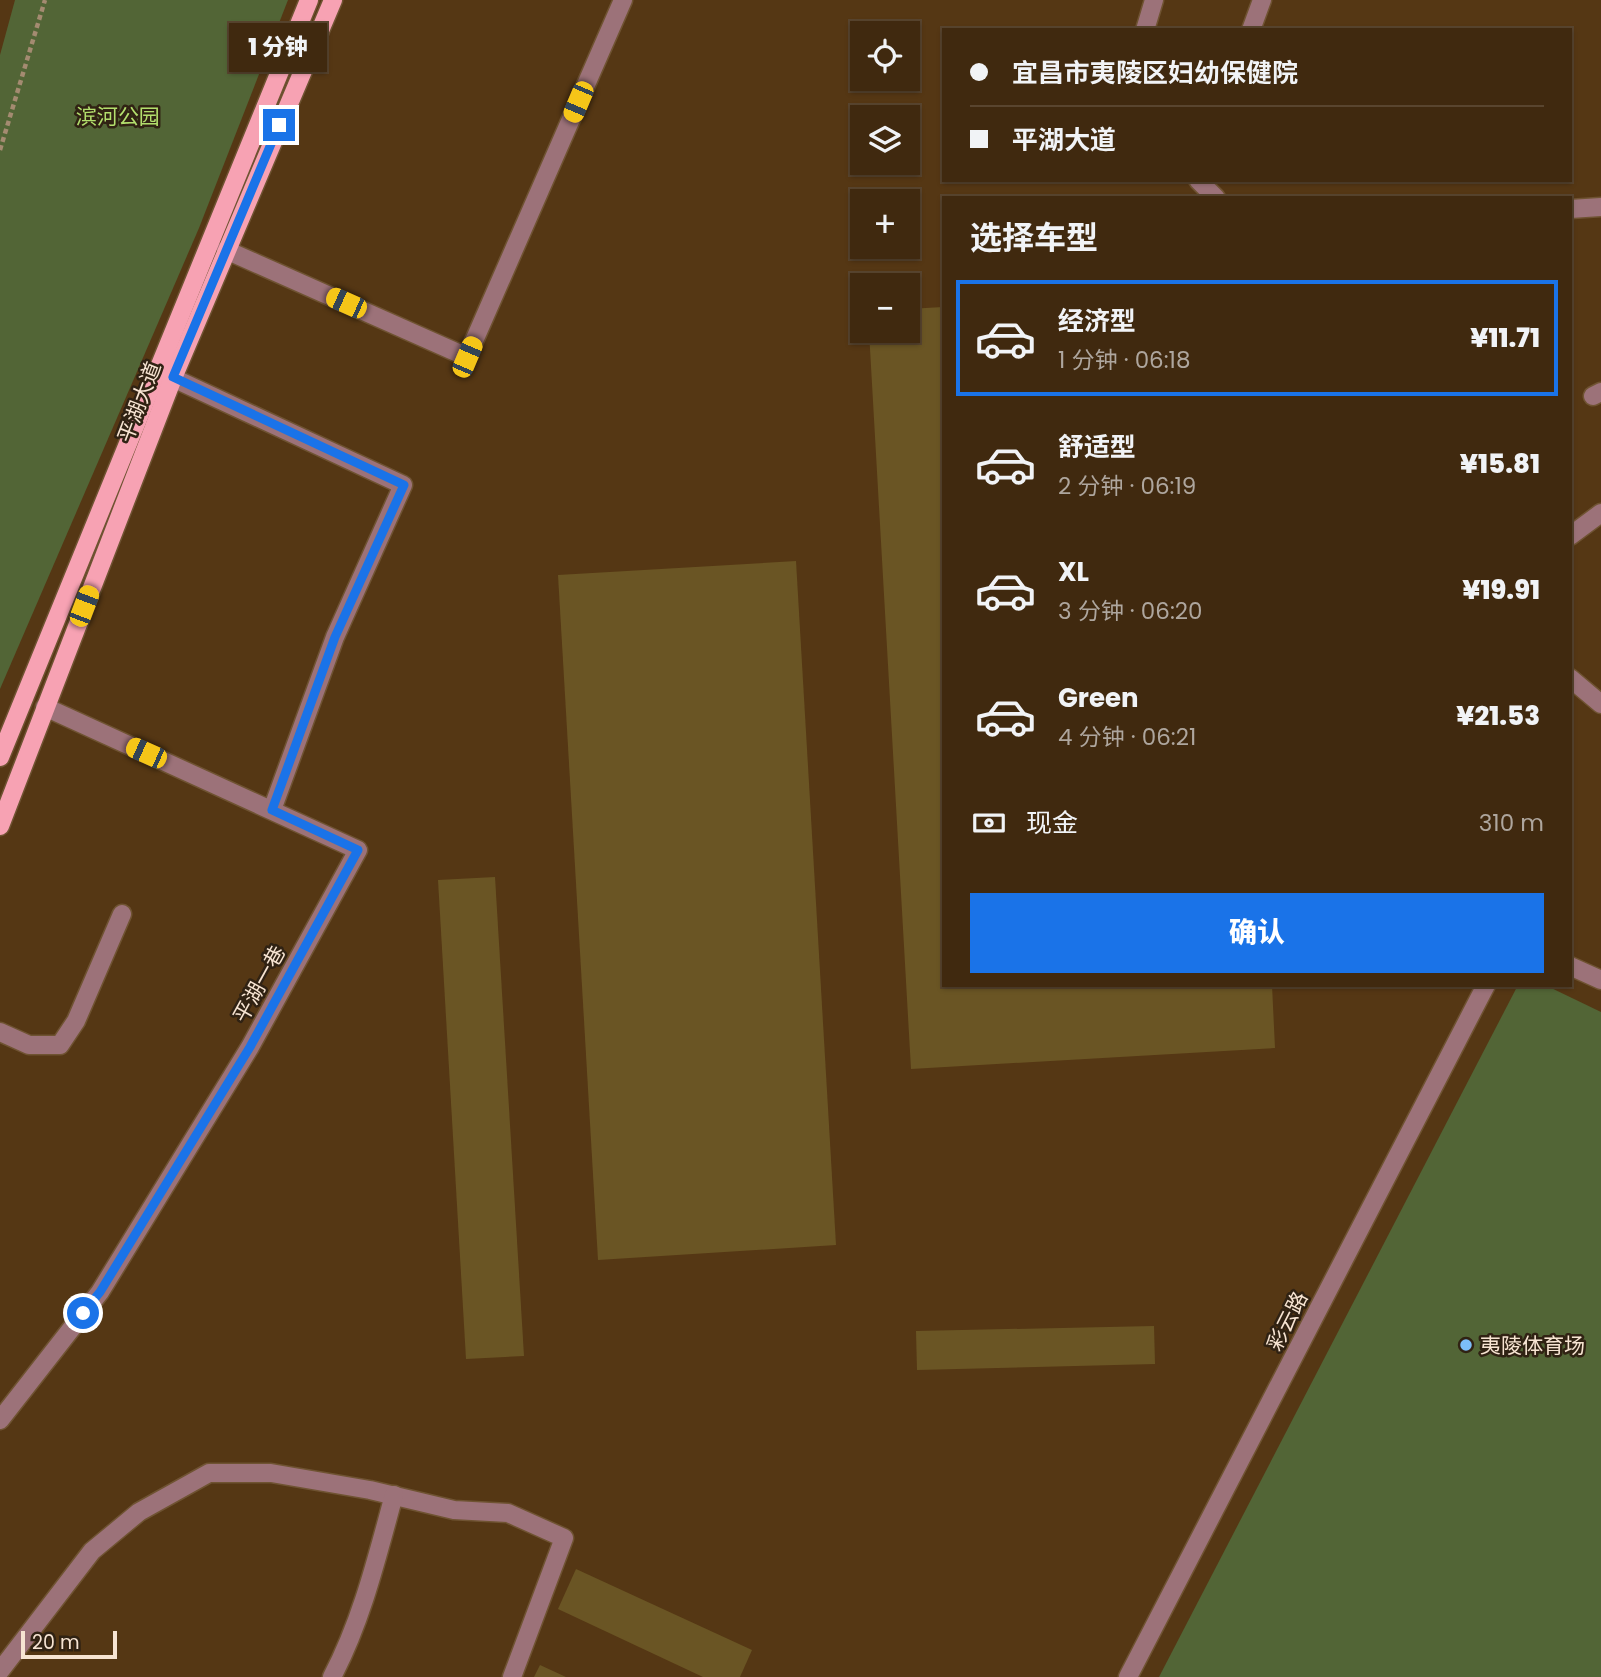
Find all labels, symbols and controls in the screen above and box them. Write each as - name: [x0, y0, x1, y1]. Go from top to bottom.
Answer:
- map controls: [850, 21, 920, 343]
- button: locate: [850, 21, 920, 91]
- callout: 1 分钟: [230, 24, 328, 72]
- text: 1 分钟: [248, 31, 308, 63]
- text: 宜昌市夷陵区妇幼保健院: [1012, 55, 1298, 91]
- car: [561, 79, 596, 125]
- park label: 滨河公园: [76, 102, 160, 131]
- button: layers: [850, 105, 920, 175]
- route end: [263, 109, 295, 141]
- text: 平湖大道: [1012, 122, 1116, 158]
- button: +: [850, 189, 920, 259]
- text: 选择车型: [970, 215, 1098, 260]
- button: −: [850, 273, 920, 343]
- car: [323, 285, 370, 321]
- text: 经济型: [1058, 303, 1136, 339]
- icon: car: [974, 307, 1037, 370]
- text: ¥11.71: [1470, 320, 1540, 356]
- car: [450, 334, 485, 380]
- text: 1 分钟 · 06:18: [1058, 344, 1190, 376]
- street label: 平湖大道: [110, 358, 168, 446]
- text: 舒适型: [1058, 429, 1136, 465]
- icon: car: [974, 433, 1037, 496]
- text: ¥15.81: [1460, 446, 1540, 482]
- text: 2 分钟 · 06:19: [1058, 470, 1196, 502]
- text: XL: [1058, 554, 1089, 590]
- icon: car: [974, 559, 1037, 622]
- text: ¥19.91: [1462, 572, 1540, 608]
- car: [67, 583, 102, 629]
- text: 3 分钟 · 06:20: [1058, 595, 1202, 627]
- text: Green: [1058, 680, 1139, 716]
- icon: car: [974, 685, 1037, 748]
- text: ¥21.53: [1456, 698, 1540, 734]
- text: 4 分钟 · 06:21: [1058, 721, 1196, 753]
- car: [123, 735, 170, 771]
- icon: cash: [970, 804, 1008, 842]
- text: 现金: [1026, 805, 1078, 841]
- text: 310 m: [1479, 807, 1544, 839]
- button: 确认: [970, 893, 1544, 973]
- street label: 平湖一巷: [226, 940, 292, 1028]
- street label: 彩云路: [1260, 1286, 1314, 1356]
- route start: [67, 1297, 99, 1329]
- place label: 夷陵体育场: [1480, 1331, 1585, 1360]
- marker: 夷陵体育场: [1458, 1337, 1474, 1353]
- scale bar: [21, 1628, 117, 1660]
- text: 20 m: [32, 1629, 80, 1656]

